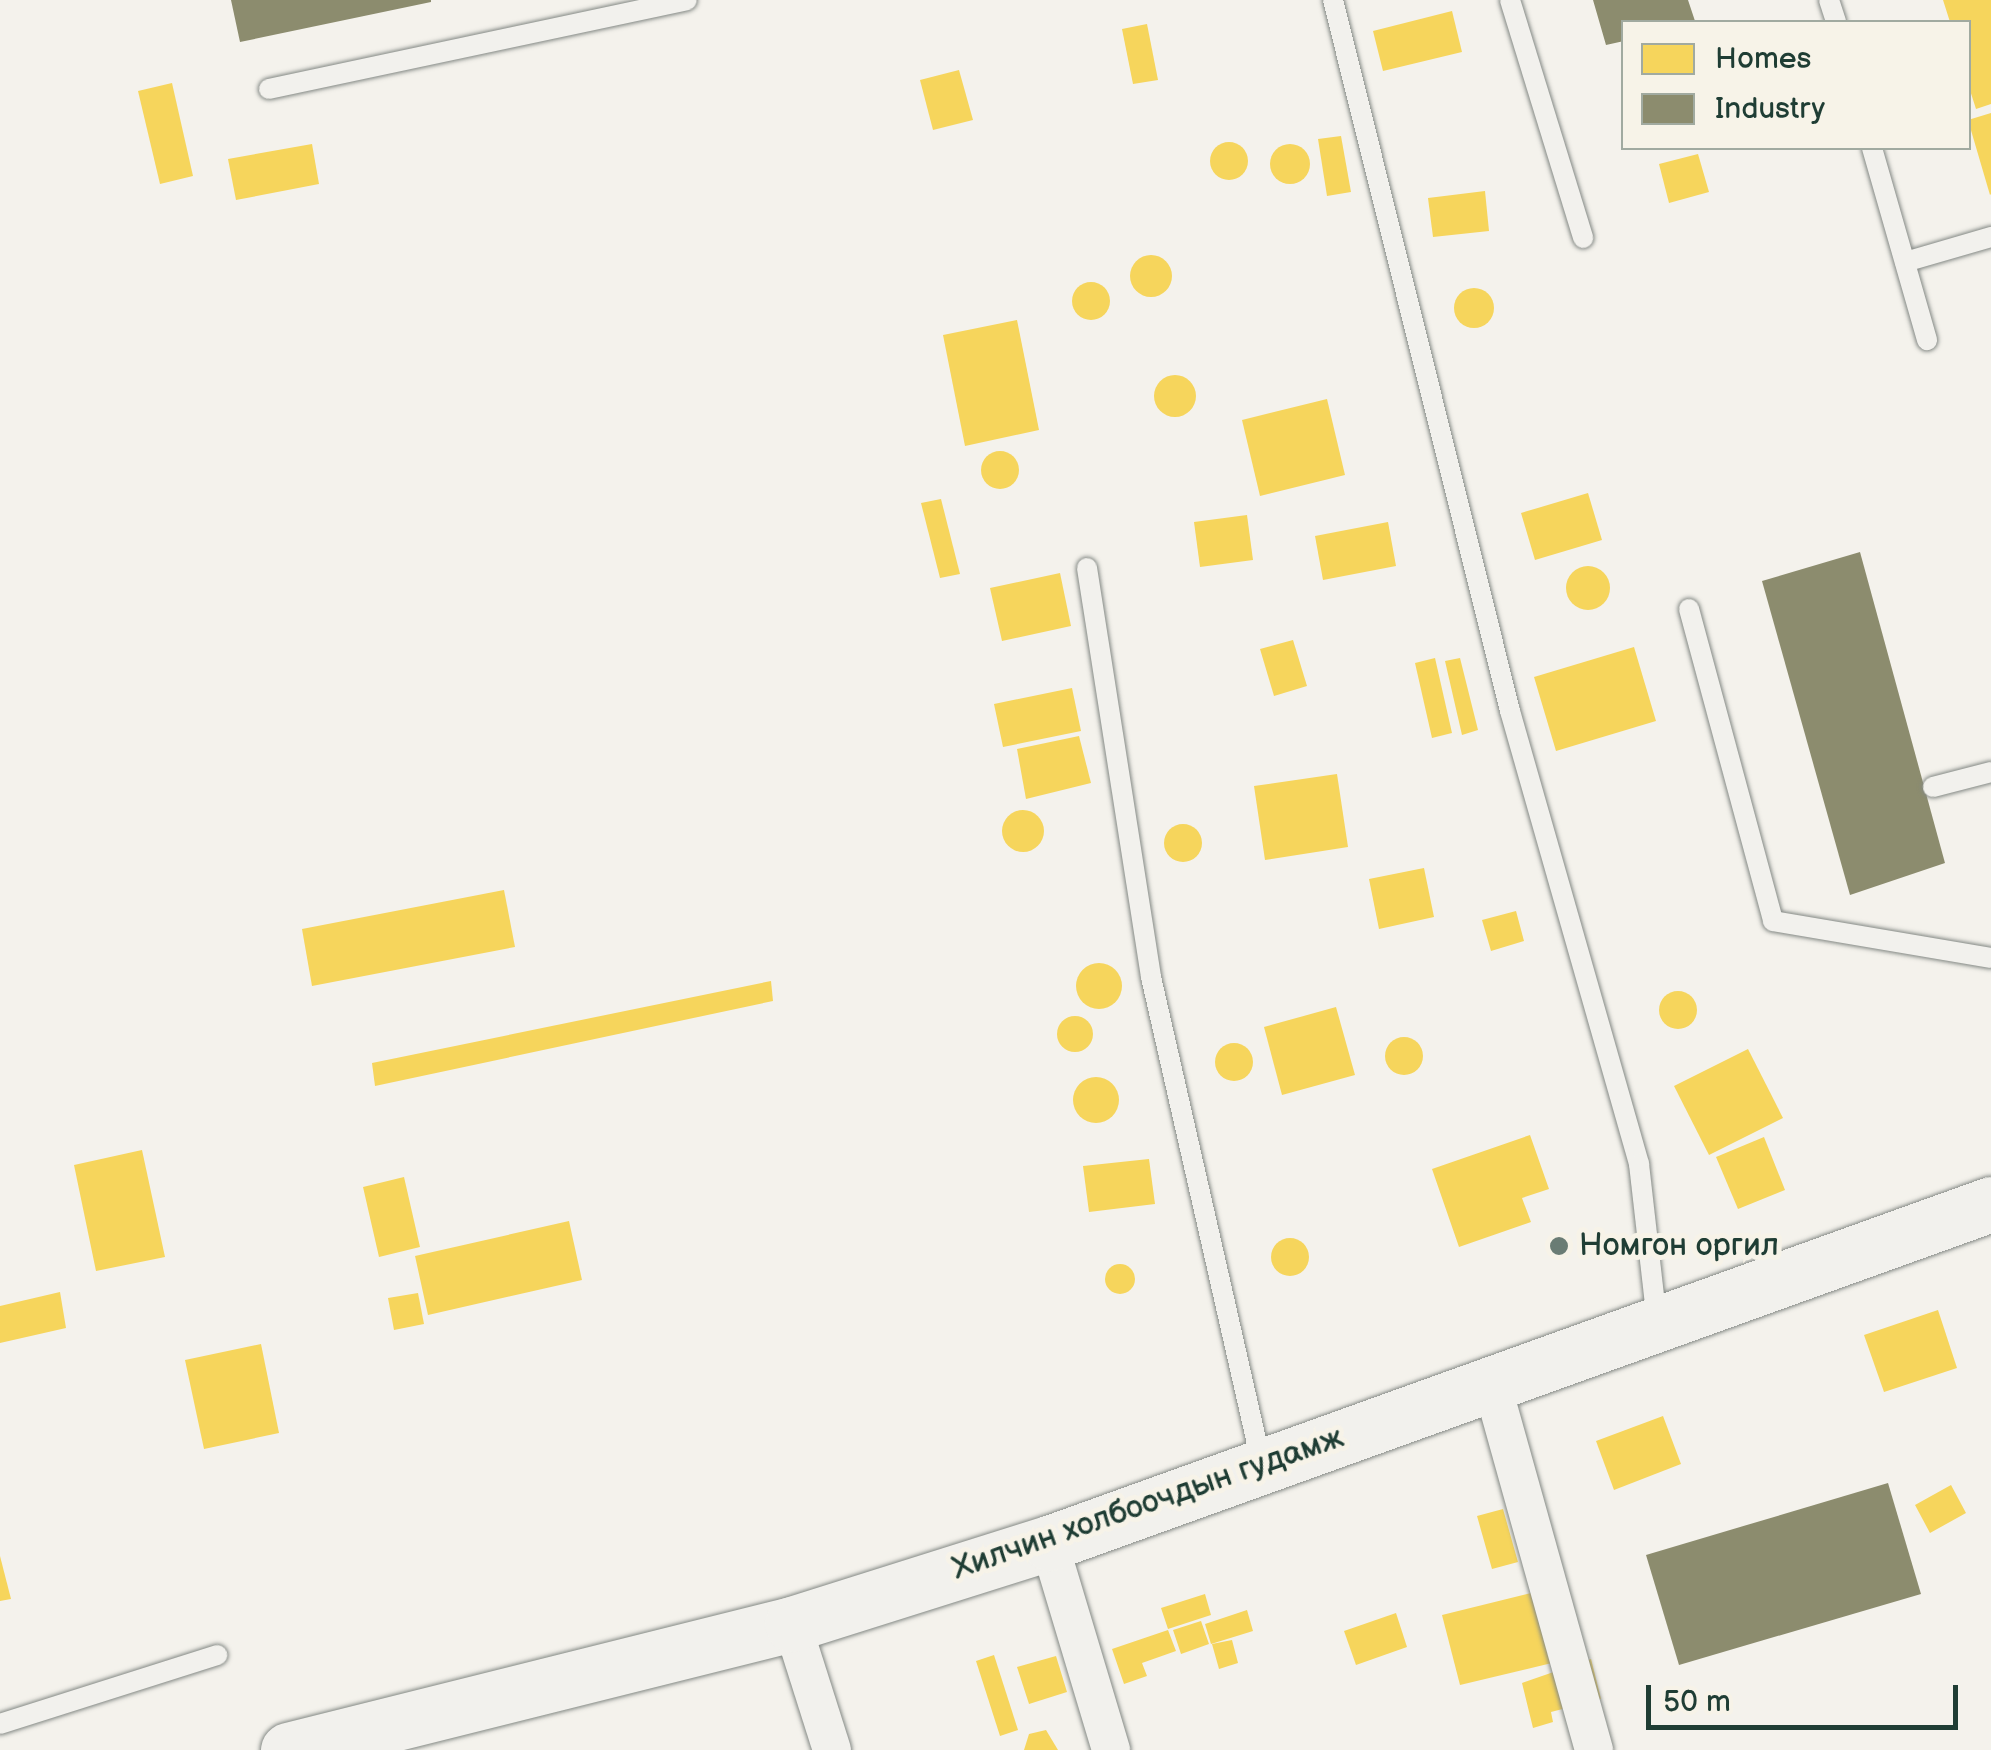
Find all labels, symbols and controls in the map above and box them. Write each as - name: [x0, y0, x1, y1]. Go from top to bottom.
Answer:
- legend: [1621, 20, 1971, 150]
- text: Homes: [1715, 41, 1811, 77]
- text: Industry: [1715, 91, 1825, 127]
- place label: Номгон оргил: [1579, 1227, 1779, 1265]
- marker: Номгон оргил: [1548, 1235, 1570, 1257]
- street label: Хилчин холбоочдын гудамж: [947, 1419, 1349, 1589]
- scale bar: [1651, 1665, 1964, 1727]
- text: 50 m: [1663, 1684, 1731, 1720]

